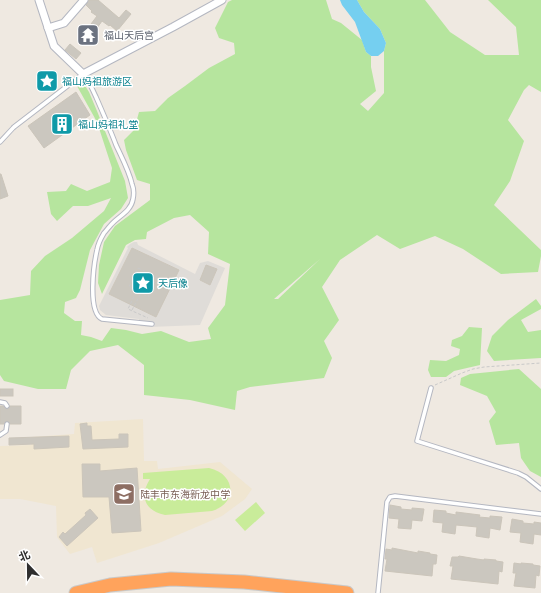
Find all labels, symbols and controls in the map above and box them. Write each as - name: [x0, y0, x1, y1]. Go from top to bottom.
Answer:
- temple icon: 福山天后宫: [75, 22, 101, 48]
- place label: 福山天后宫: [104, 30, 154, 43]
- place icon: 福山妈祖旅游区: [34, 68, 60, 94]
- place label: 福山妈祖旅游区: [62, 76, 132, 89]
- building icon: 福山妈祖礼堂: [49, 111, 75, 137]
- place label: 福山妈祖礼堂: [78, 119, 138, 132]
- place icon: 天后像: [130, 270, 156, 296]
- place label: 天后像: [158, 278, 188, 291]
- school or university icon: 陆丰市东海新龙中学: [111, 481, 137, 507]
- place label: 陆丰市东海新龙中学: [140, 489, 230, 502]
- north arrow: [8, 545, 48, 585]
- text: 北: [17, 548, 32, 565]

